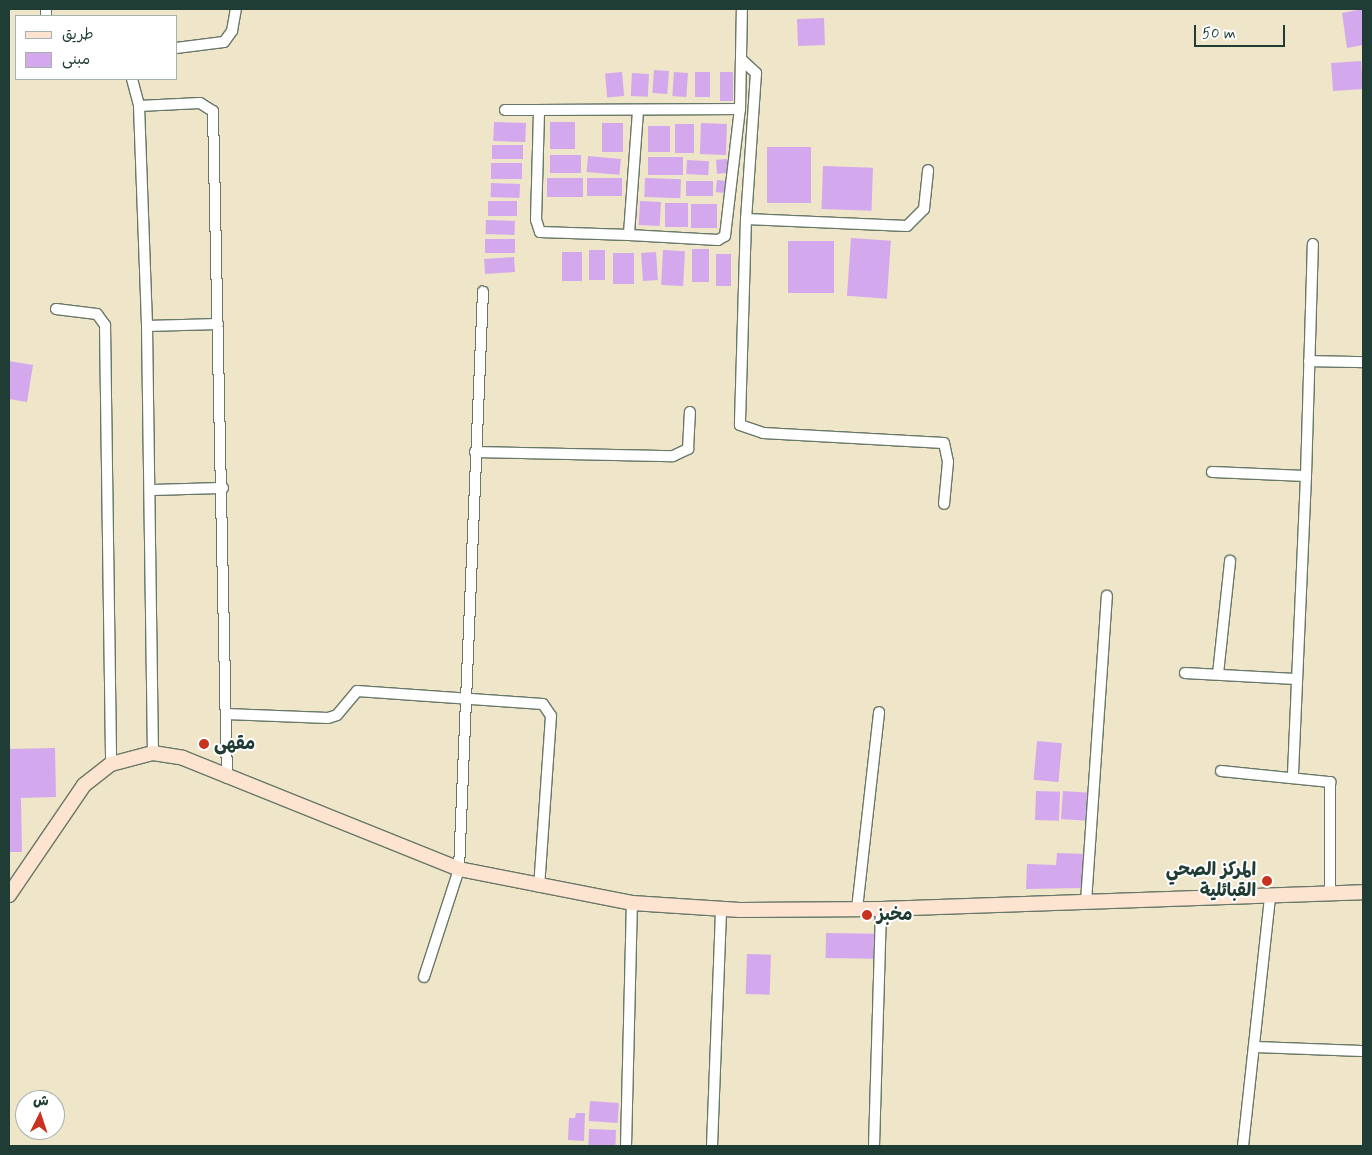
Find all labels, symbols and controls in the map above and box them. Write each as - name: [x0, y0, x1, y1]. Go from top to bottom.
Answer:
- legend: [15, 15, 178, 80]
- scale bar: [1197, 15, 1288, 47]
- text: 50 m: [1202, 24, 1236, 44]
- text: طريق: [62, 25, 94, 45]
- text: مبنى: [62, 50, 90, 70]
- place label: مقهى: [214, 733, 255, 755]
- marker: مقهى: [198, 738, 210, 750]
- place label: المركز الصحي القبائلية: [1166, 860, 1256, 902]
- marker: المركز الصحي القبائلية: [1260, 874, 1274, 888]
- place label: مخبز: [877, 904, 913, 926]
- marker: مخبز: [861, 909, 873, 921]
- north arrow: [15, 1090, 65, 1140]
- text: ش: [33, 1092, 49, 1111]

